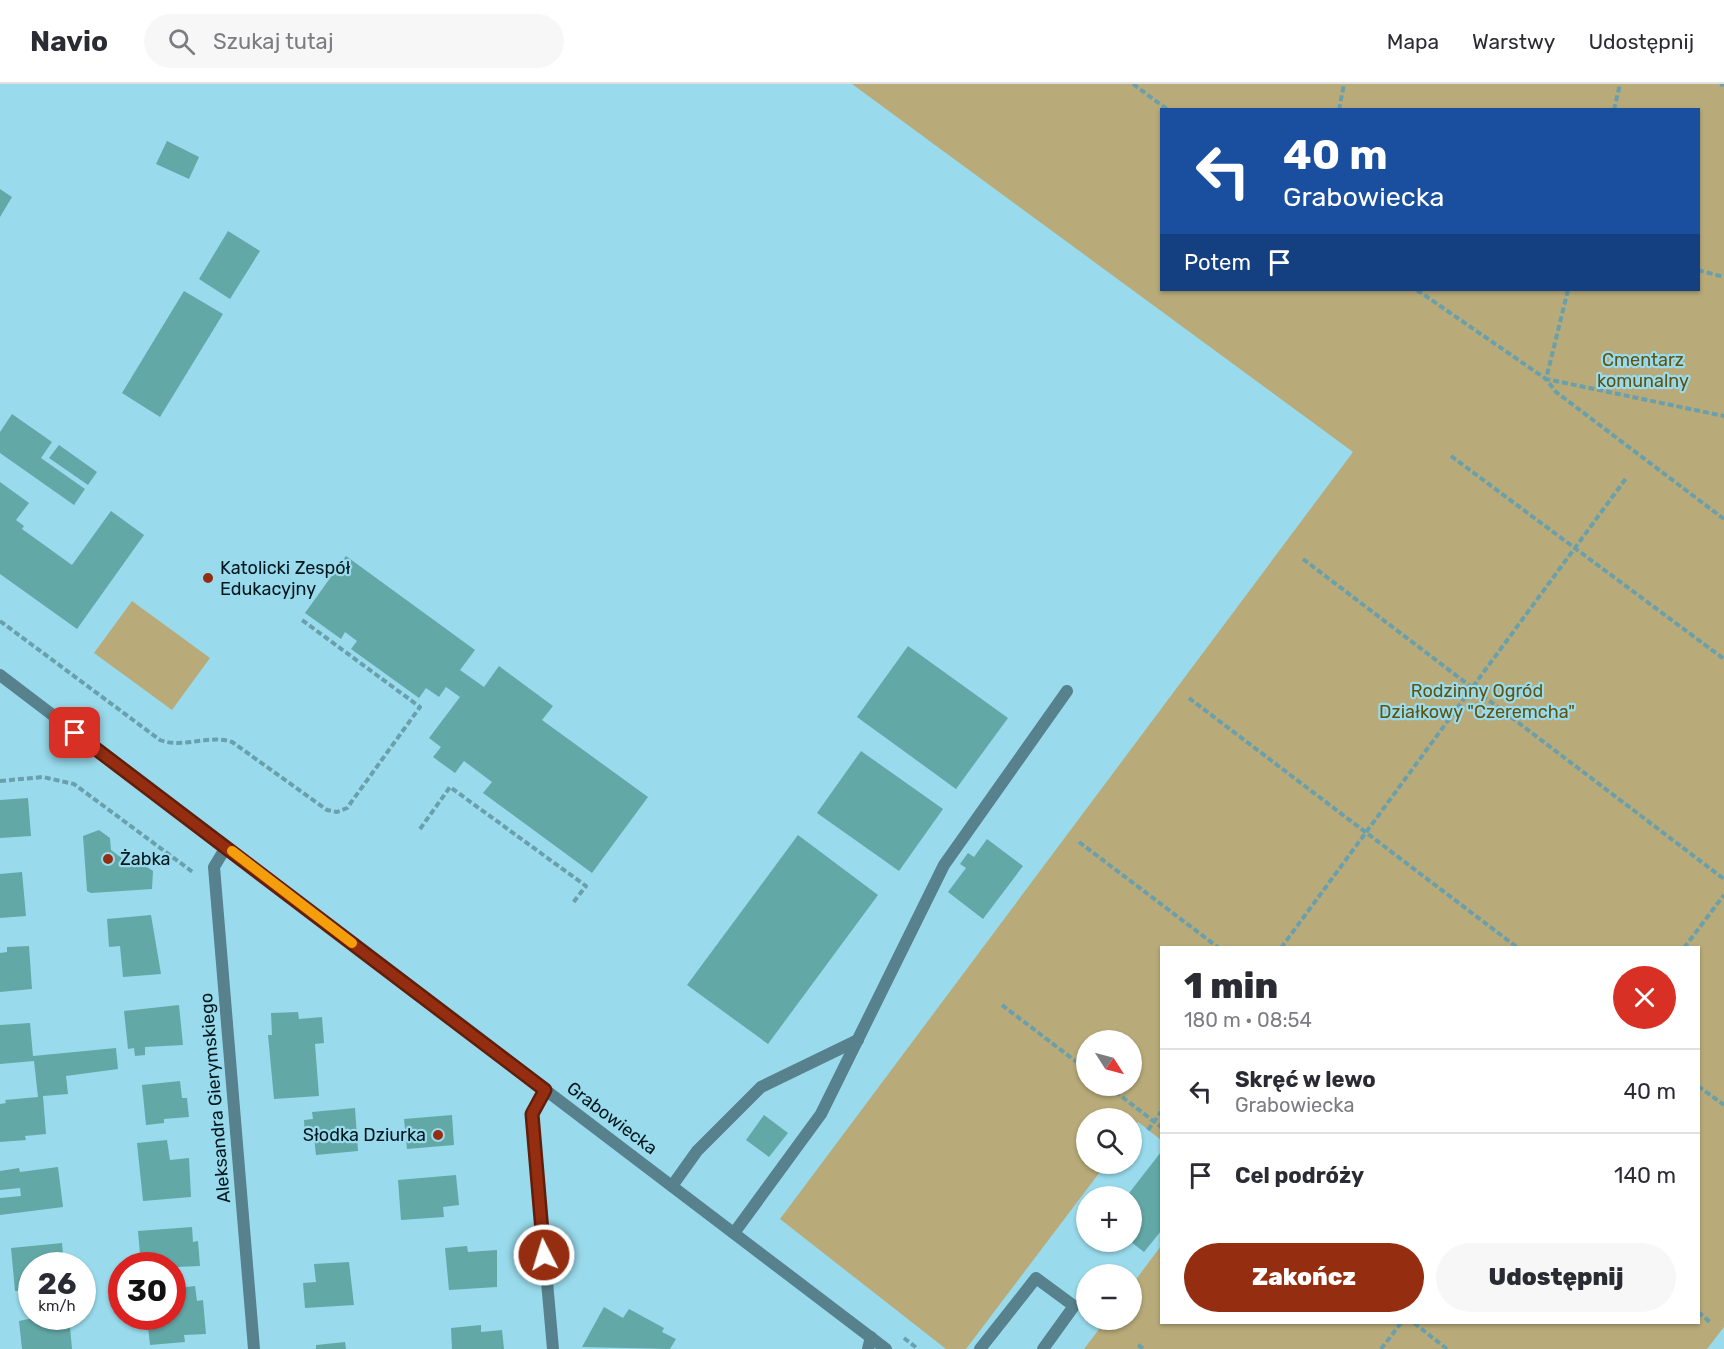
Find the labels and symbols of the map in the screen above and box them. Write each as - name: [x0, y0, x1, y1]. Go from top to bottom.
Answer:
- park label: Cmentarz komunalny: [1597, 349, 1689, 392]
- place label: Katolicki Zespół Edukacyjny: [220, 557, 350, 600]
- marker: Katolicki Zespół Edukacyjny: [201, 571, 215, 585]
- park label: Rodzinny Ogród Działkowy "Czeremcha": [1379, 680, 1575, 723]
- pin: [49, 707, 100, 758]
- place label: Żabka: [120, 848, 171, 870]
- marker: Żabka: [101, 852, 115, 866]
- street label: Aleksandra Gierymskiego: [195, 992, 235, 1204]
- north arrow: [1076, 1030, 1142, 1096]
- street label: Grabowiecka: [562, 1077, 662, 1159]
- place label: Słodka Dziurka: [303, 1124, 426, 1146]
- marker: Słodka Dziurka: [431, 1128, 445, 1142]
- position arrow: [512, 1223, 576, 1287]
- speed limit sign: 30: [108, 1252, 186, 1330]

